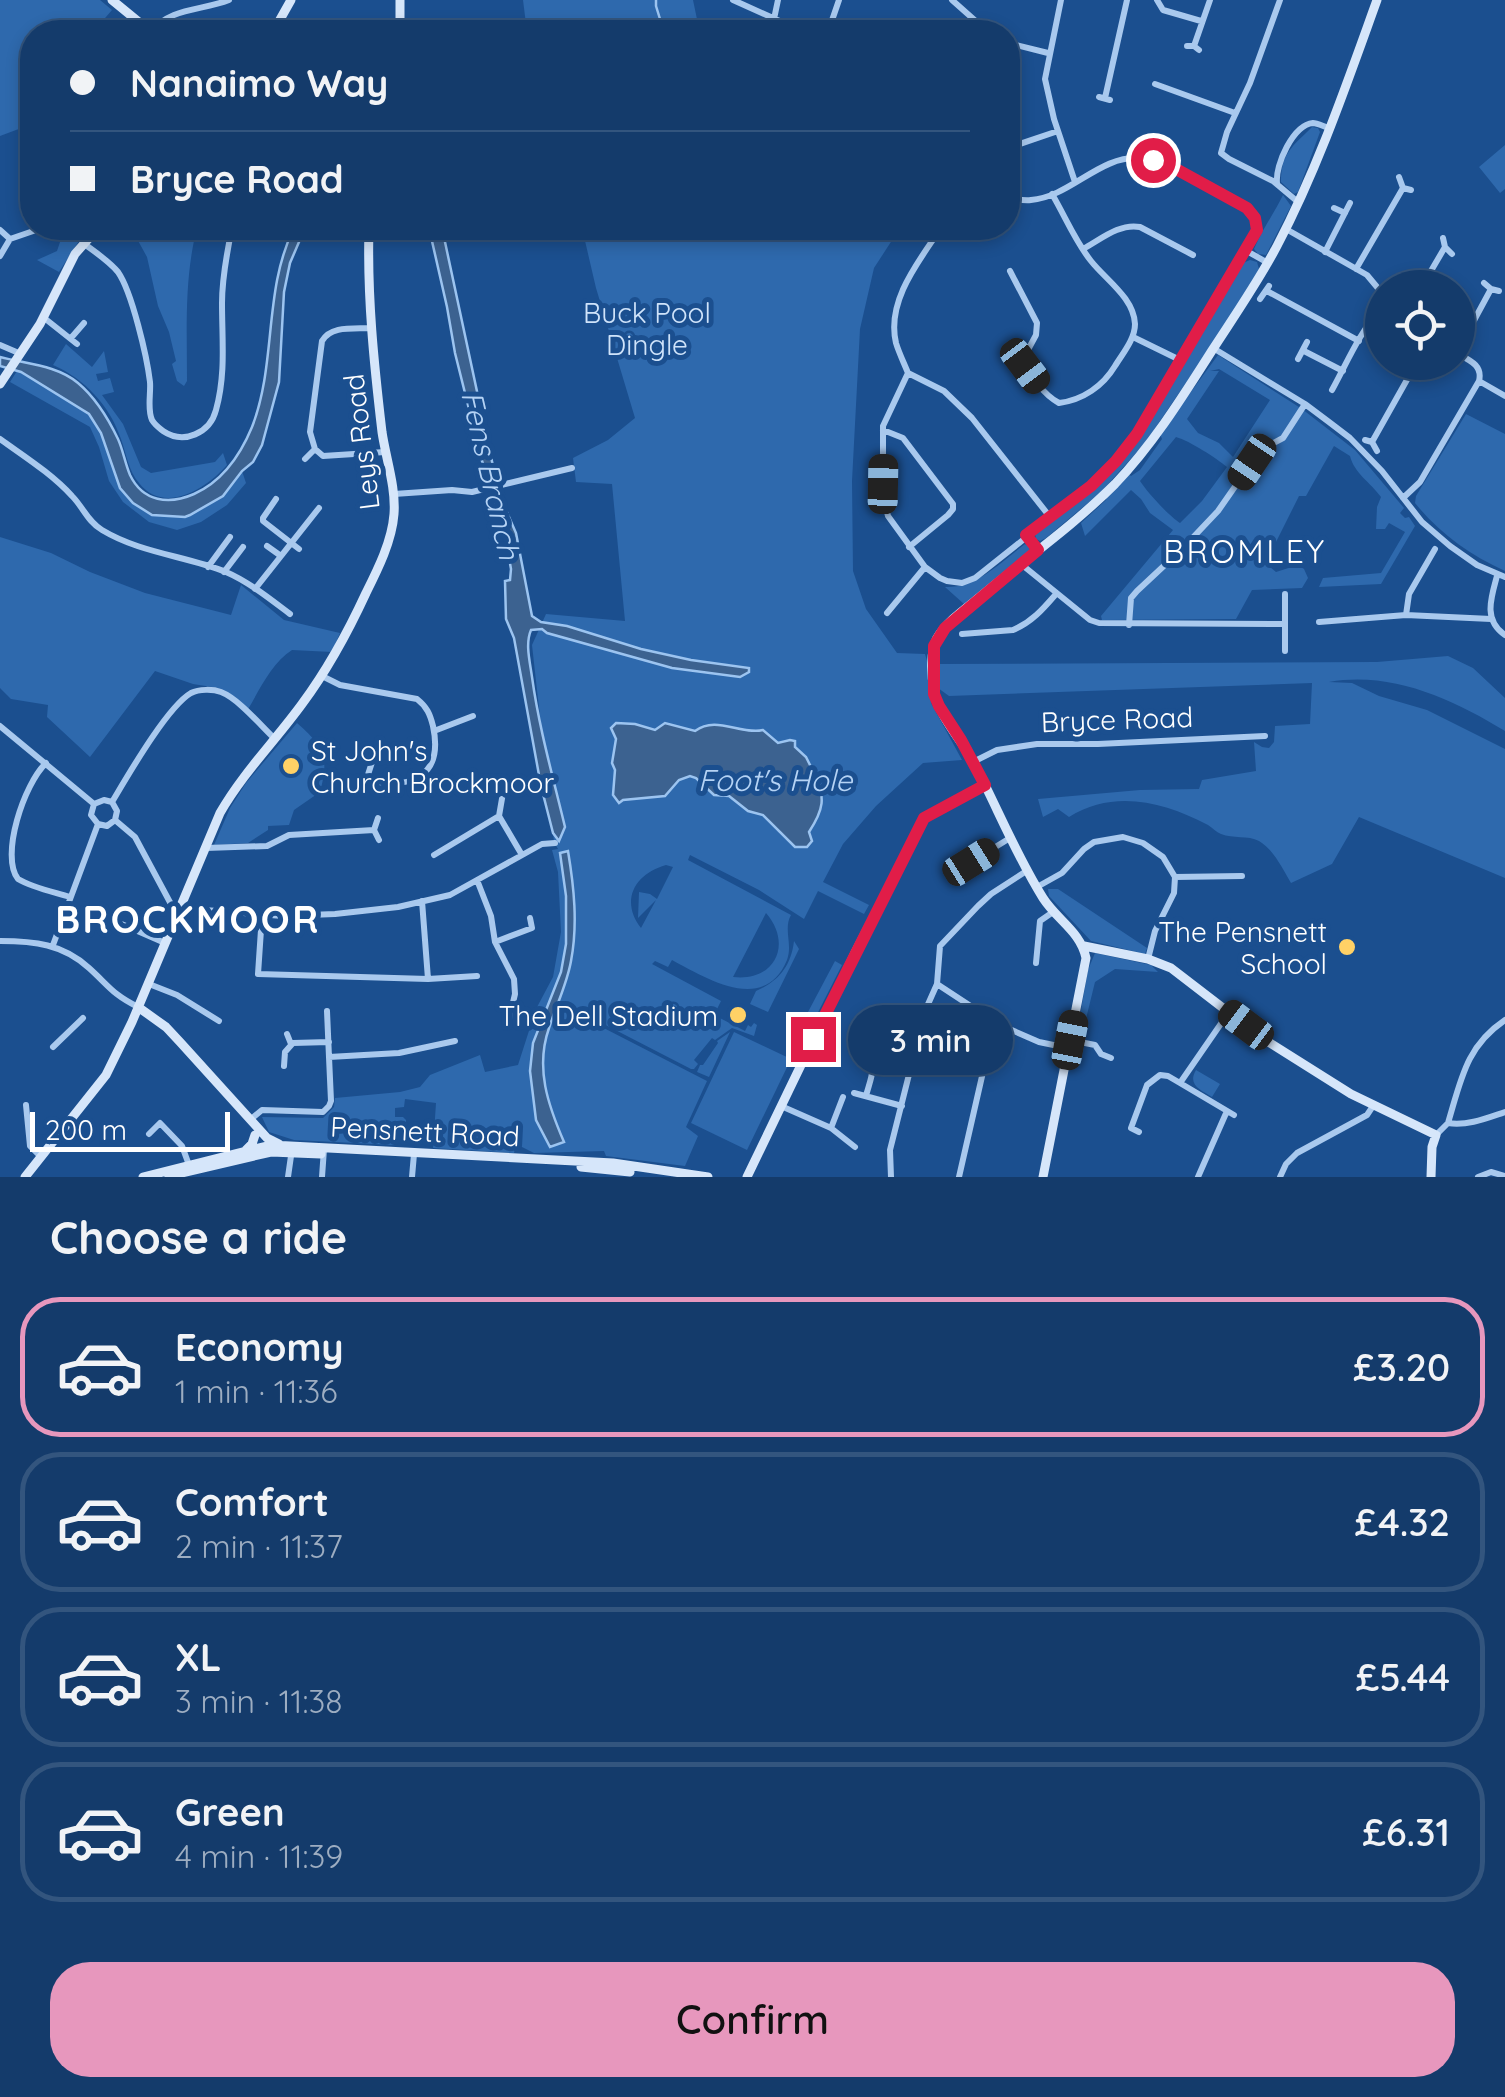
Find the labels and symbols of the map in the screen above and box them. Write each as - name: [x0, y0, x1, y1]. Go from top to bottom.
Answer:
- route start: [1131, 138, 1176, 183]
- park label: Buck Pool Dingle: [583, 295, 711, 362]
- car: [995, 333, 1055, 399]
- street label: Leys Road: [335, 372, 387, 512]
- water label: Fens Branch: [453, 387, 529, 564]
- car: [1223, 429, 1281, 495]
- car: [867, 454, 899, 514]
- district label: BROMLEY: [1163, 531, 1327, 571]
- street label: Bryce Road: [1040, 699, 1194, 739]
- place label: St John's Church Brockmoor: [311, 733, 554, 800]
- marker: St John's Church Brockmoor: [280, 755, 302, 777]
- water label: Foot's Hole: [698, 761, 853, 799]
- car: [938, 833, 1004, 891]
- district label: BROCKMOOR: [55, 895, 321, 943]
- place label: The Pensnett School: [1158, 914, 1327, 981]
- marker: The Pensnett School: [1336, 936, 1358, 958]
- car: [1213, 995, 1279, 1055]
- place label: The Dell Stadium: [498, 998, 718, 1033]
- marker: The Dell Stadium: [727, 1004, 749, 1026]
- callout: 3 min: [848, 1004, 1013, 1074]
- car: [1050, 1008, 1090, 1072]
- route end: [791, 1017, 836, 1062]
- scale bar: [30, 1107, 230, 1152]
- street label: Pensnett Road: [329, 1109, 521, 1153]

